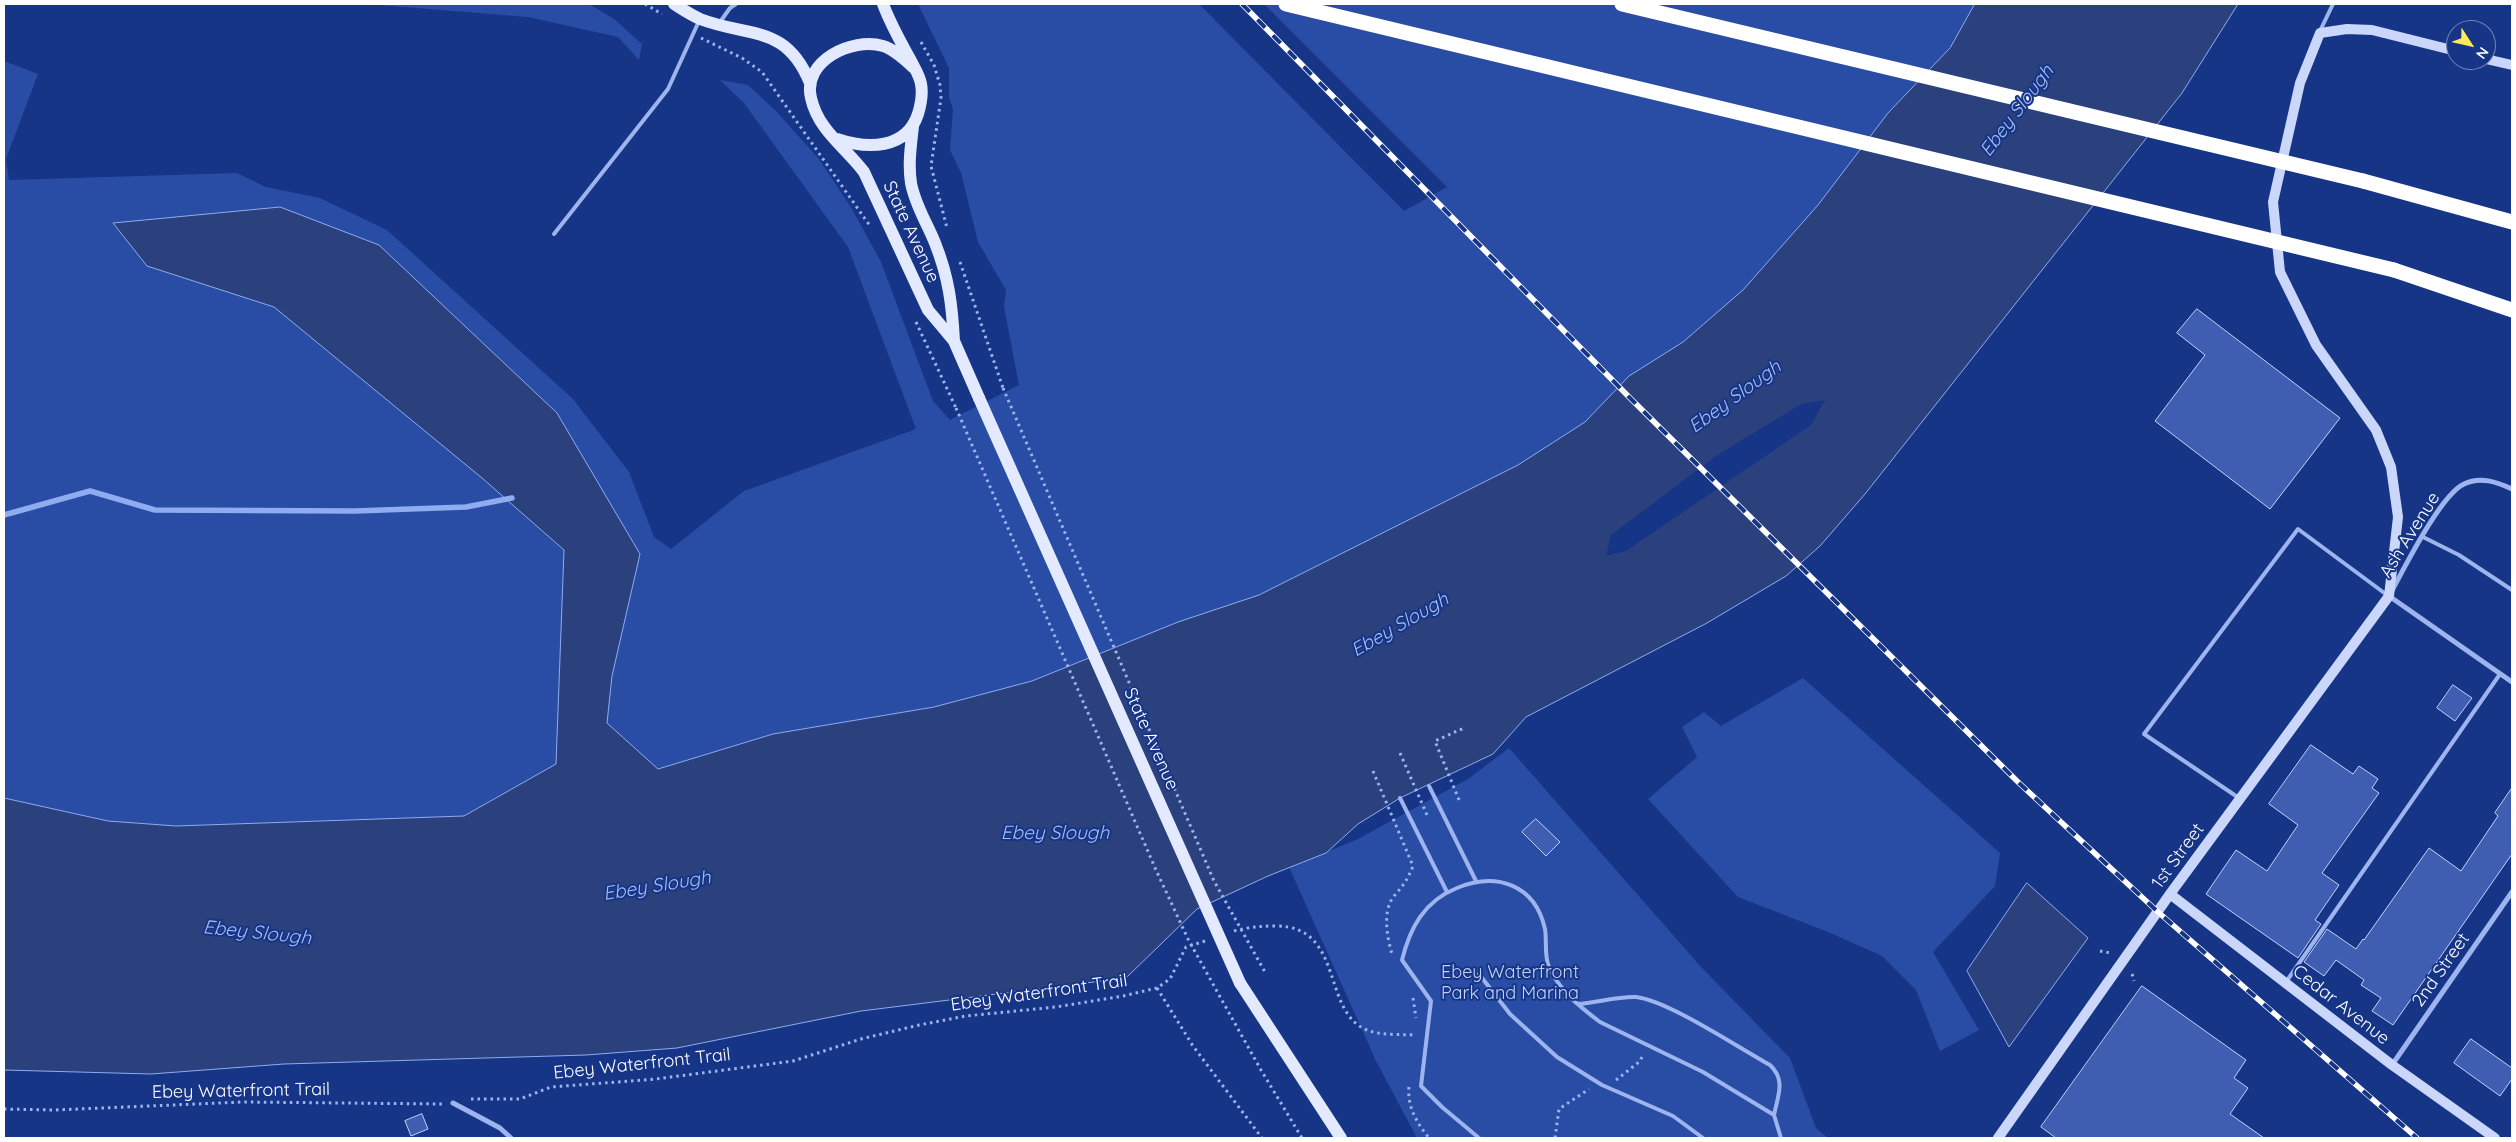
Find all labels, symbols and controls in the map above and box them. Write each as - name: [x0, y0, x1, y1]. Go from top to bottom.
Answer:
- north arrow: [2446, 20, 2496, 70]
- text: N: [2472, 44, 2493, 62]
- water label: Ebey Slough: [1975, 61, 2059, 161]
- street label: State Avenue: [878, 178, 944, 286]
- water label: Ebey Slough: [1684, 356, 1786, 438]
- street label: Ash Avenue: [2375, 488, 2445, 582]
- water label: Ebey Slough: [1347, 588, 1453, 662]
- street label: State Avenue: [1119, 684, 1183, 794]
- street label: 1st Street: [2147, 819, 2209, 893]
- water label: Ebey Slough: [1001, 822, 1109, 844]
- water label: Ebey Slough: [602, 866, 712, 906]
- water label: Ebey Slough: [202, 916, 312, 950]
- street label: 2nd Street: [2408, 929, 2474, 1011]
- street label: Cedar Avenue: [2288, 960, 2394, 1050]
- park label: Ebey Waterfront Park and Marina: [1441, 962, 1579, 1004]
- street label: Ebey Waterfront Trail: [949, 970, 1129, 1016]
- street label: Ebey Waterfront Trail: [552, 1044, 732, 1084]
- street label: Ebey Waterfront Trail: [152, 1079, 330, 1103]

